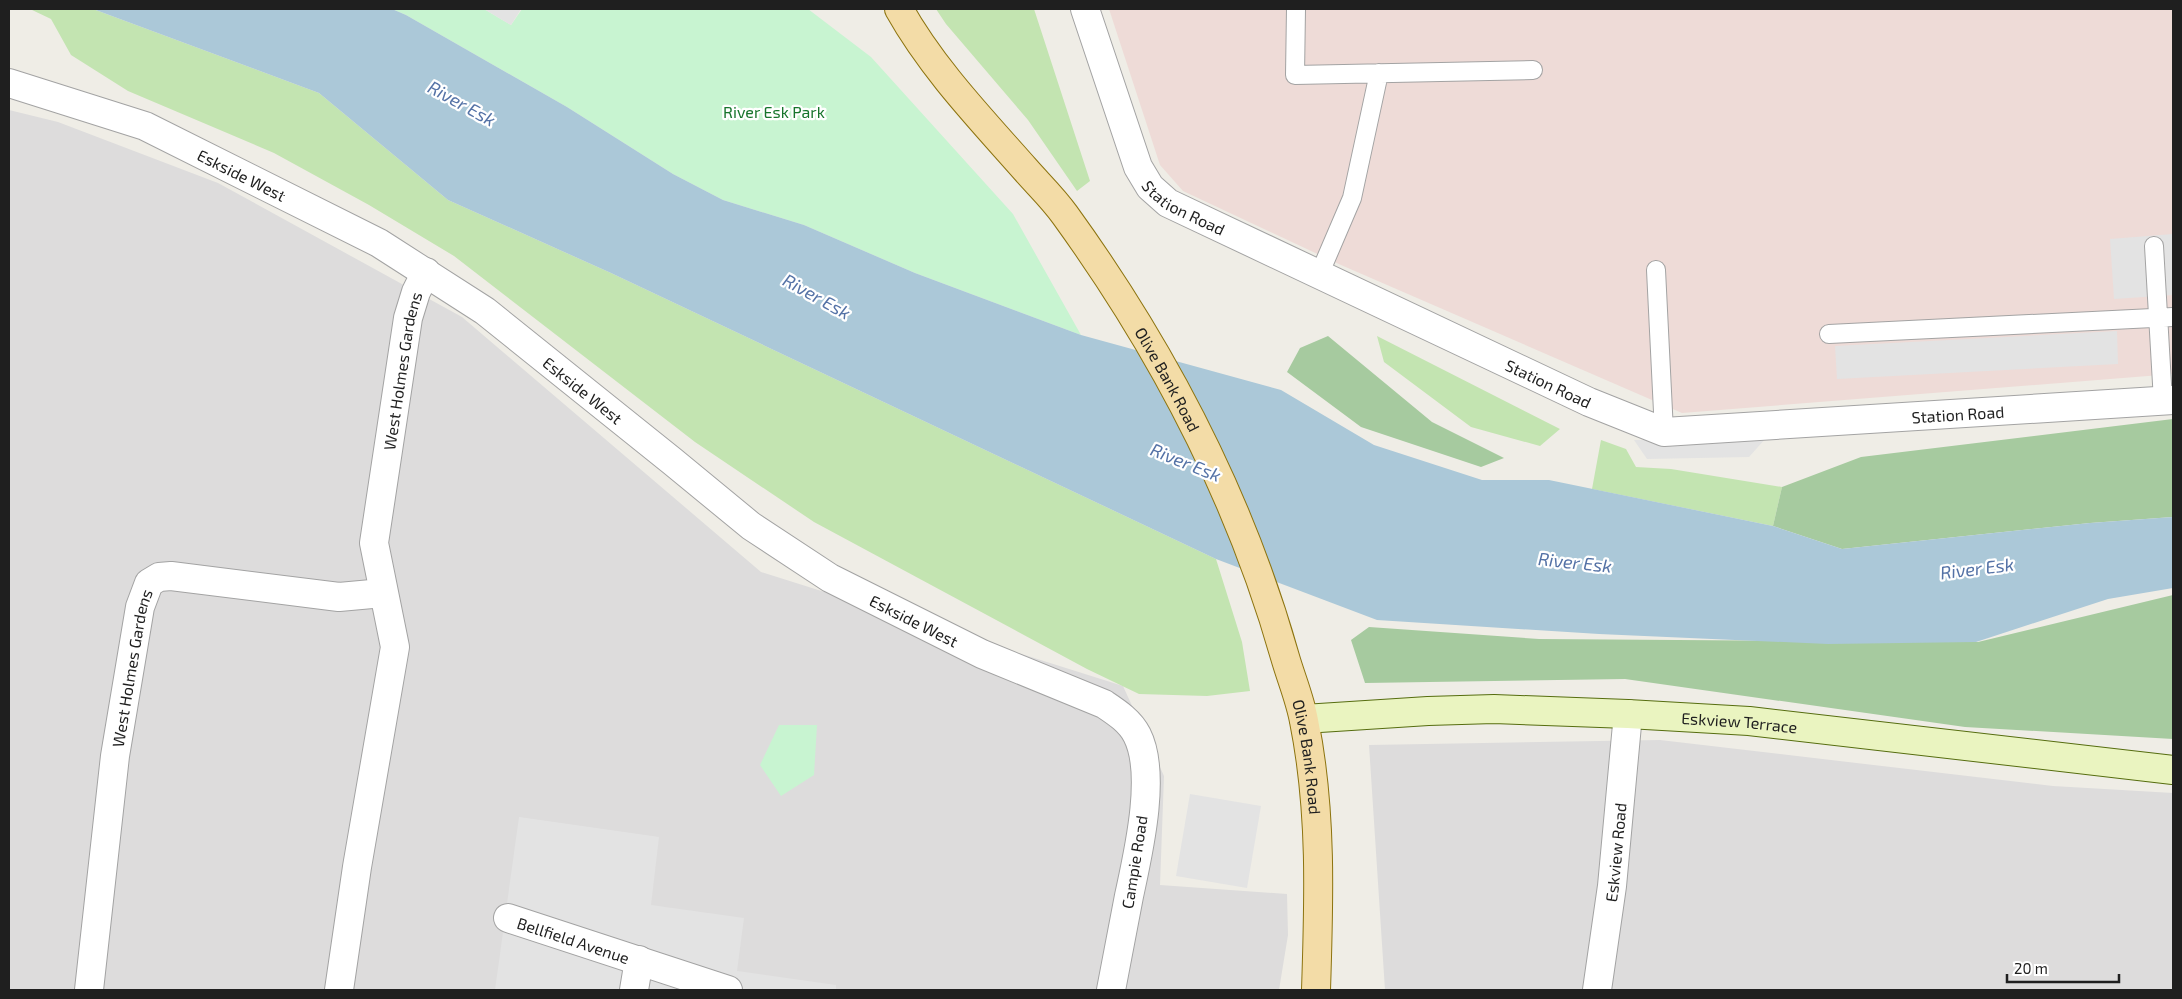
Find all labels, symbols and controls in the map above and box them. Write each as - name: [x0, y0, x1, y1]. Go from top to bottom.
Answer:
- water label: River Esk: [424, 75, 500, 131]
- park label: River Esk Park: [723, 102, 825, 121]
- street label: Eskside West: [195, 144, 289, 204]
- street label: Station Road: [1139, 177, 1228, 238]
- water label: River Esk: [779, 268, 855, 324]
- street label: West Holmes Gardens: [379, 289, 425, 451]
- street label: Olive Bank Road: [1132, 323, 1205, 434]
- street label: Eskside West: [540, 352, 627, 427]
- street label: Station Road: [1503, 354, 1595, 411]
- street label: Station Road: [1911, 401, 2005, 426]
- water label: River Esk: [1148, 438, 1224, 486]
- water label: River Esk: [1537, 547, 1613, 577]
- water label: River Esk: [1939, 553, 2015, 583]
- street label: West Holmes Gardens: [107, 586, 155, 748]
- street label: Eskside West: [867, 590, 962, 650]
- street label: Olive Bank Road: [1290, 697, 1326, 815]
- street label: Eskview Terrace: [1681, 708, 1798, 736]
- street label: Eskview Road: [1600, 802, 1629, 903]
- street label: Campie Road: [1117, 814, 1151, 910]
- street label: Bellfield Avenue: [515, 912, 632, 967]
- scale bar: [2007, 952, 2120, 984]
- text: 20 m: [2014, 959, 2048, 977]

